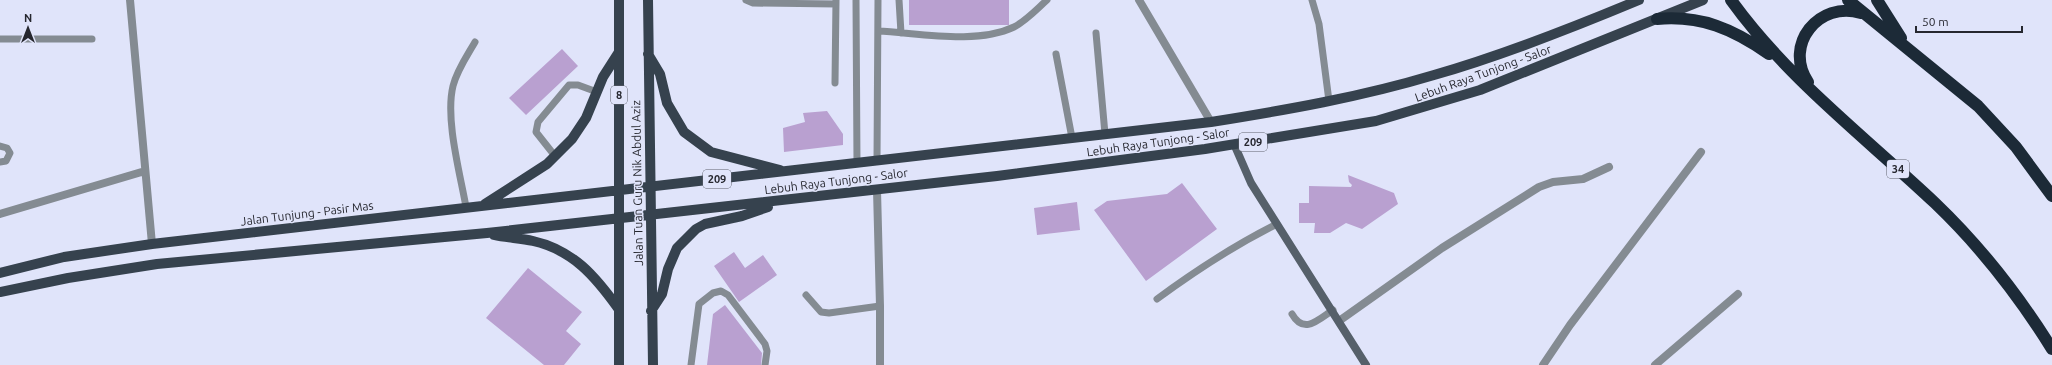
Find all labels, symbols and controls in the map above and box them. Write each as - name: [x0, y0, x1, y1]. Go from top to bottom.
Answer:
- north arrow: [8, 8, 48, 48]
- scale bar: [1916, 8, 2022, 34]
- text: N: [24, 12, 32, 24]
- text: 50 m: [1922, 15, 1949, 28]
- street label: Lebuh Raya Tunjong - Salor: [1413, 42, 1553, 104]
- road number: 8: [611, 86, 627, 104]
- street label: Jalan Tuan Guru Nik Abdul Aziz: [629, 100, 645, 266]
- street label: Lebuh Raya Tunjong - Salor: [1086, 125, 1231, 158]
- road number: 209: [1239, 133, 1267, 151]
- road number: 34: [1887, 160, 1909, 178]
- street label: Lebuh Raya Tunjong - Salor: [764, 166, 909, 196]
- road number: 209: [703, 170, 731, 188]
- street label: Jalan Tunjung - Pasir Mas: [240, 198, 374, 228]

